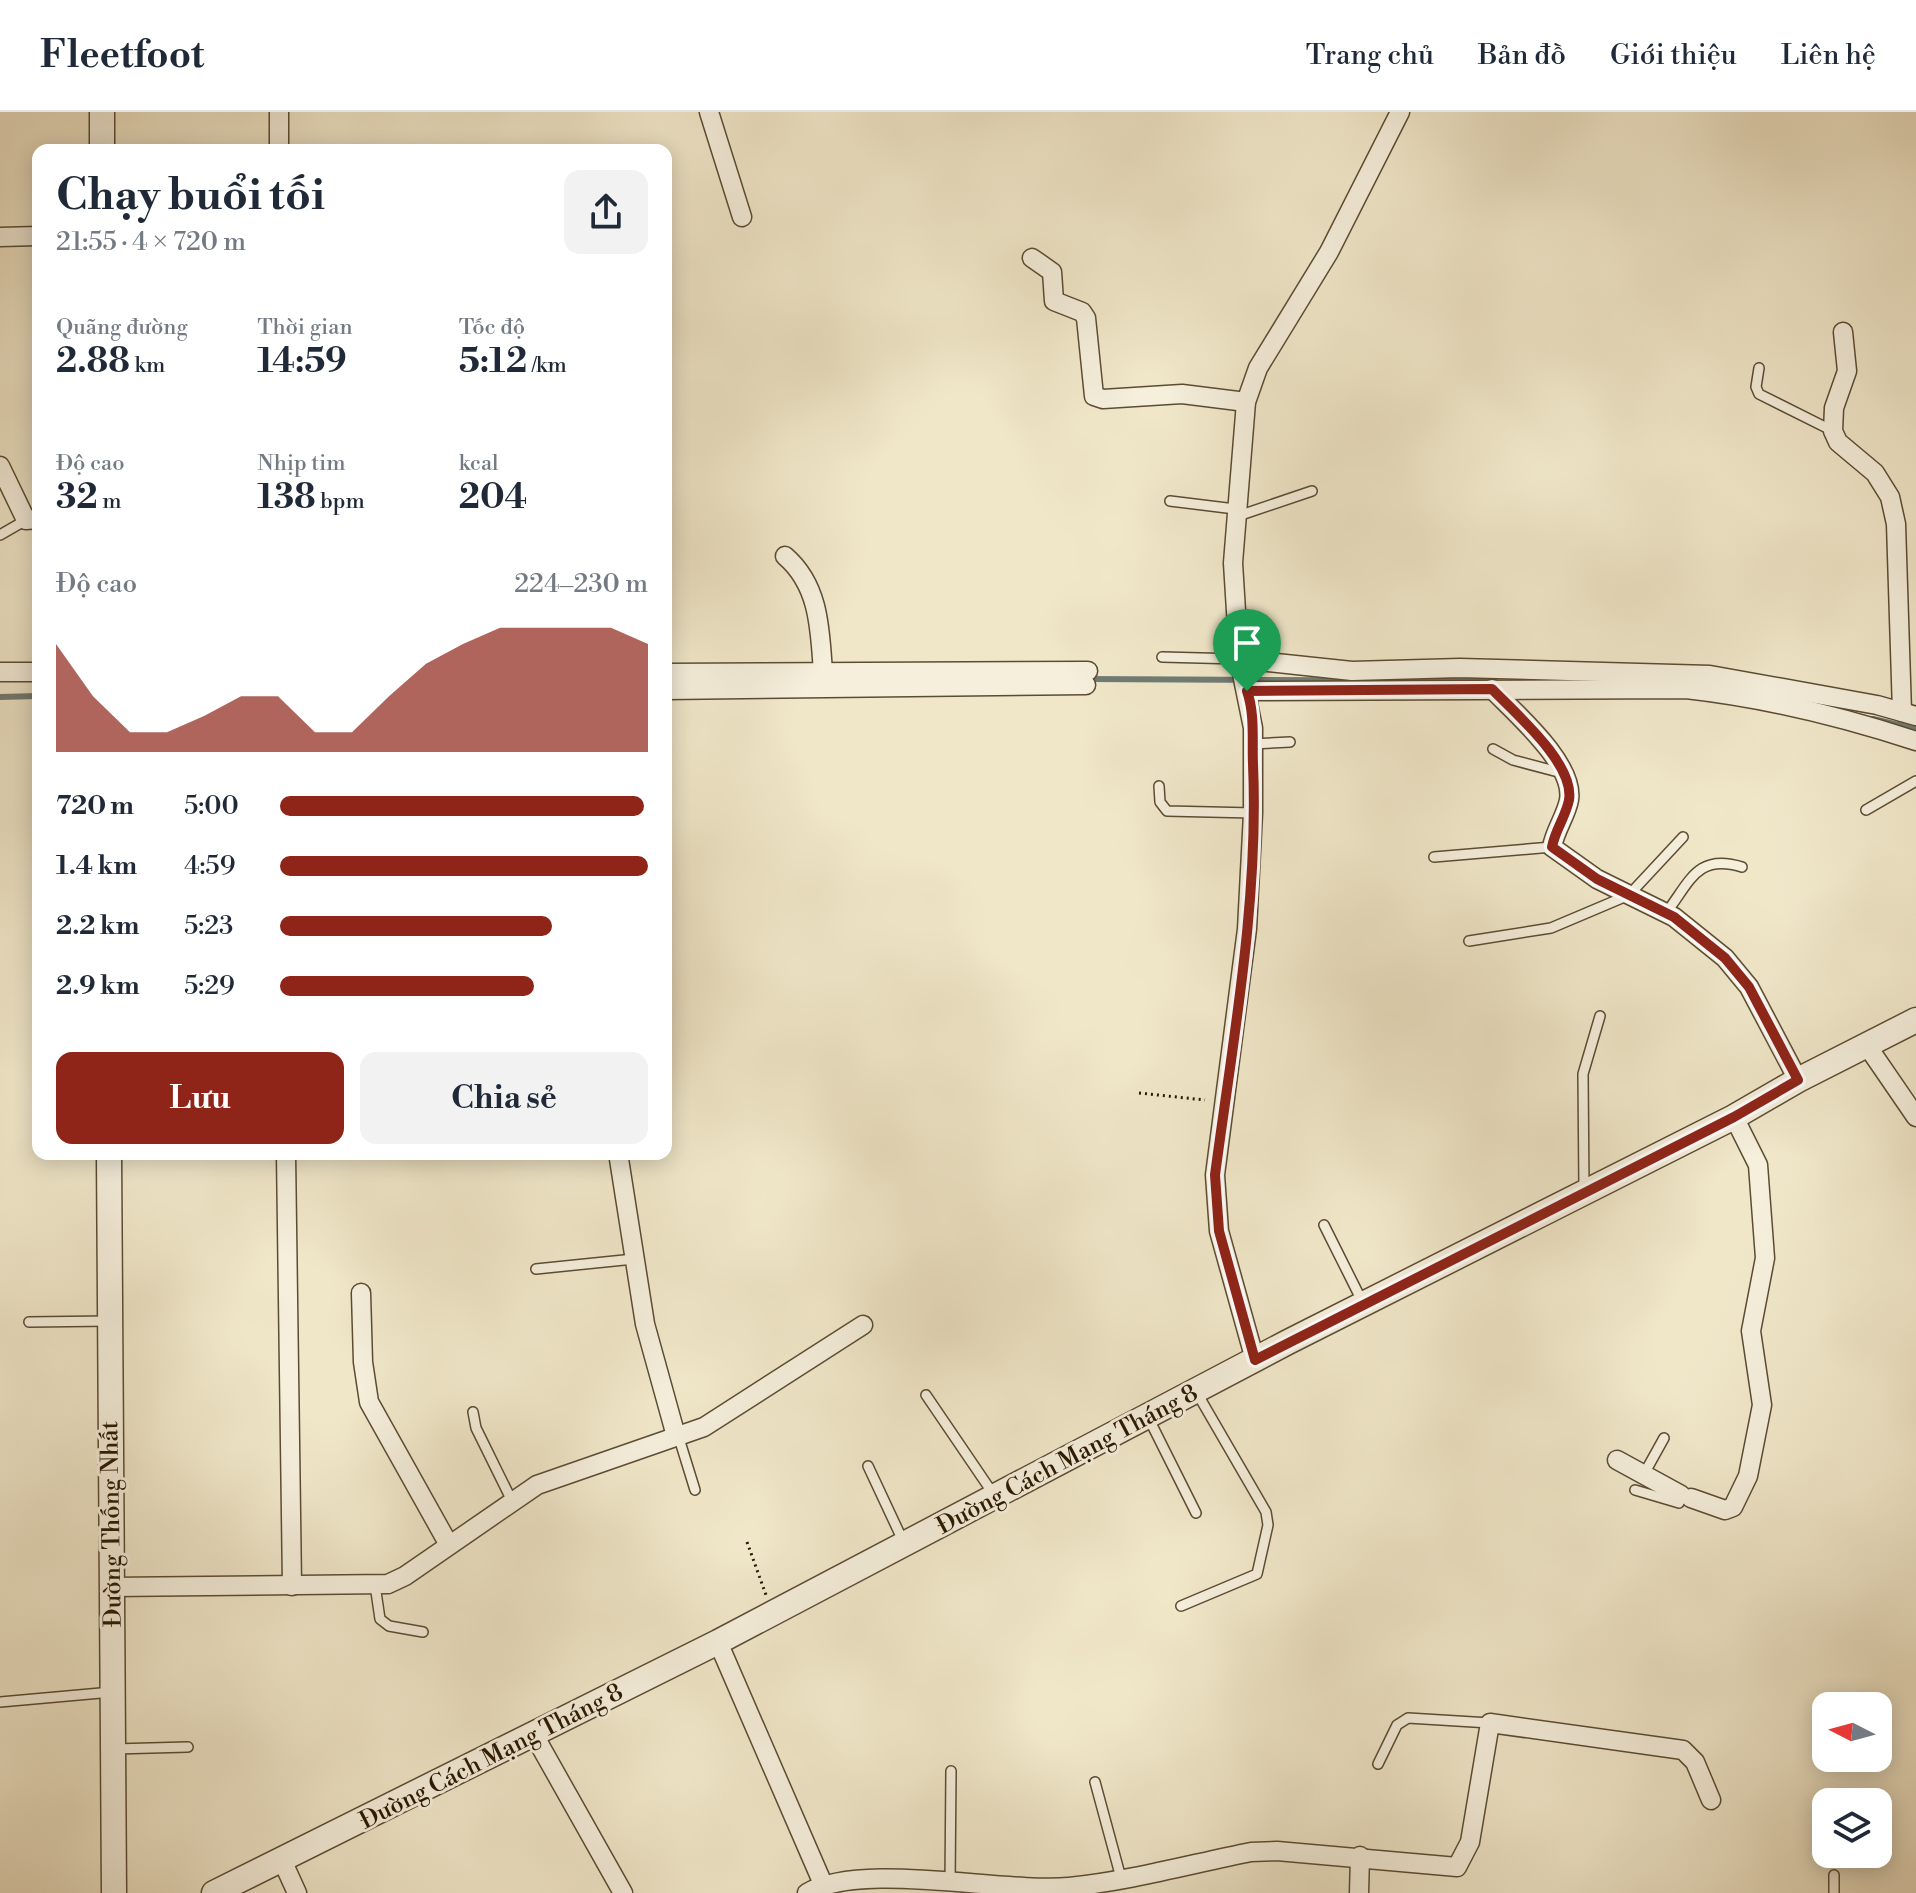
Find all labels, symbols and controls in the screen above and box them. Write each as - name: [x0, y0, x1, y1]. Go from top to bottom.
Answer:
- text: Fleetfoot: [40, 32, 204, 79]
- text: Trang chủ: [1306, 38, 1434, 73]
- text: Bản đồ: [1478, 38, 1566, 73]
- text: Giới thiệu: [1610, 38, 1737, 73]
- text: Liên hệ: [1781, 38, 1876, 73]
- text: Chạy buổi tối: [56, 168, 325, 223]
- button: share: [564, 170, 648, 254]
- text: 21:55 · 4 × 720 m: [56, 226, 246, 258]
- text: Quãng đường: [56, 314, 188, 341]
- text: Thời gian: [257, 314, 353, 341]
- text: Tốc độ: [459, 314, 525, 341]
- text: 2.88: [56, 341, 130, 383]
- text: 14:59: [257, 341, 347, 383]
- text: 5:12: [459, 341, 527, 383]
- text: km: [130, 352, 165, 379]
- text: /km: [527, 352, 567, 379]
- text: Độ cao: [56, 450, 125, 477]
- text: Nhịp tim: [257, 450, 346, 477]
- text: kcal: [459, 450, 499, 477]
- text: 32: [56, 477, 98, 519]
- text: 138: [257, 477, 316, 519]
- text: 204: [459, 477, 527, 519]
- text: m: [98, 488, 122, 515]
- text: bpm: [316, 488, 365, 515]
- text: Độ cao: [56, 568, 137, 600]
- text: 224–230 m: [514, 568, 648, 600]
- pin: [1213, 609, 1281, 691]
- icon: arrive: [1225, 621, 1269, 665]
- text: 720 m: [56, 790, 134, 822]
- text: 5:00: [184, 790, 239, 822]
- text: 1.4 km: [56, 850, 137, 882]
- text: 4:59: [184, 850, 235, 882]
- text: 2.2 km: [56, 910, 140, 942]
- text: 5:23: [184, 910, 233, 942]
- text: 2.9 km: [56, 970, 140, 1002]
- text: 5:29: [184, 970, 235, 1002]
- button: Lưu: [56, 1052, 344, 1144]
- button: Chia sẻ: [360, 1052, 648, 1144]
- street label: Đường Cách Mạng Tháng 8: [932, 1378, 1203, 1542]
- street label: Đường Thống Nhất: [95, 1420, 129, 1627]
- street label: Đường Cách Mạng Tháng 8: [355, 1677, 628, 1836]
- north arrow: [1812, 1692, 1892, 1772]
- map controls: [1812, 1692, 1892, 1868]
- button: layers: [1812, 1788, 1892, 1868]

